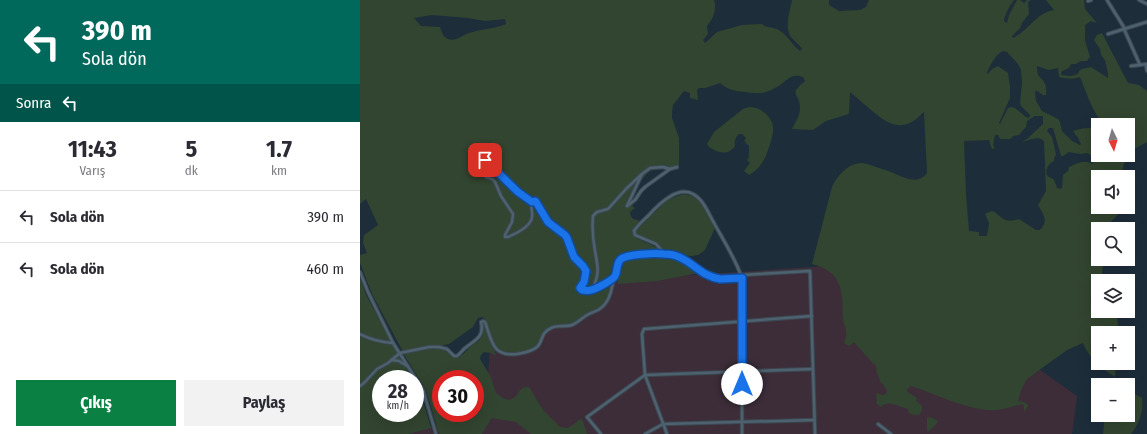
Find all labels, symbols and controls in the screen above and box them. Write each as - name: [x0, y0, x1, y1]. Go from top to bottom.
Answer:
- text: 390 m: [82, 14, 152, 47]
- icon: left: [16, 16, 68, 68]
- text: Sola dön: [82, 48, 147, 70]
- icon: left: [59, 92, 81, 114]
- text: Sonra: [16, 94, 51, 112]
- north arrow: [1091, 118, 1135, 162]
- map controls: [1091, 118, 1135, 422]
- text: 11:43: [68, 135, 117, 163]
- text: 5: [185, 135, 197, 163]
- text: 1.7: [266, 135, 292, 163]
- pin: [468, 143, 502, 177]
- icon: arrive: [474, 149, 496, 171]
- text: Varış: [80, 163, 105, 178]
- text: dk: [185, 163, 198, 178]
- text: km: [271, 163, 287, 178]
- button: sound: [1091, 170, 1135, 214]
- icon: left: [16, 206, 38, 228]
- text: Sola dön: [50, 208, 104, 226]
- text: 390 m: [307, 208, 344, 226]
- button: search: [1091, 222, 1135, 266]
- icon: left: [16, 258, 38, 280]
- text: Sola dön: [50, 260, 104, 278]
- text: 460 m: [306, 260, 344, 278]
- button: layers: [1091, 274, 1135, 318]
- button: +: [1091, 326, 1135, 370]
- position arrow: [721, 363, 763, 405]
- speed limit sign: 30: [432, 370, 484, 422]
- button: −: [1091, 378, 1135, 422]
- text: 28: [388, 379, 408, 403]
- button: Çıkış: [16, 380, 176, 426]
- button: Paylaş: [184, 380, 344, 426]
- text: km/h: [387, 400, 409, 412]

